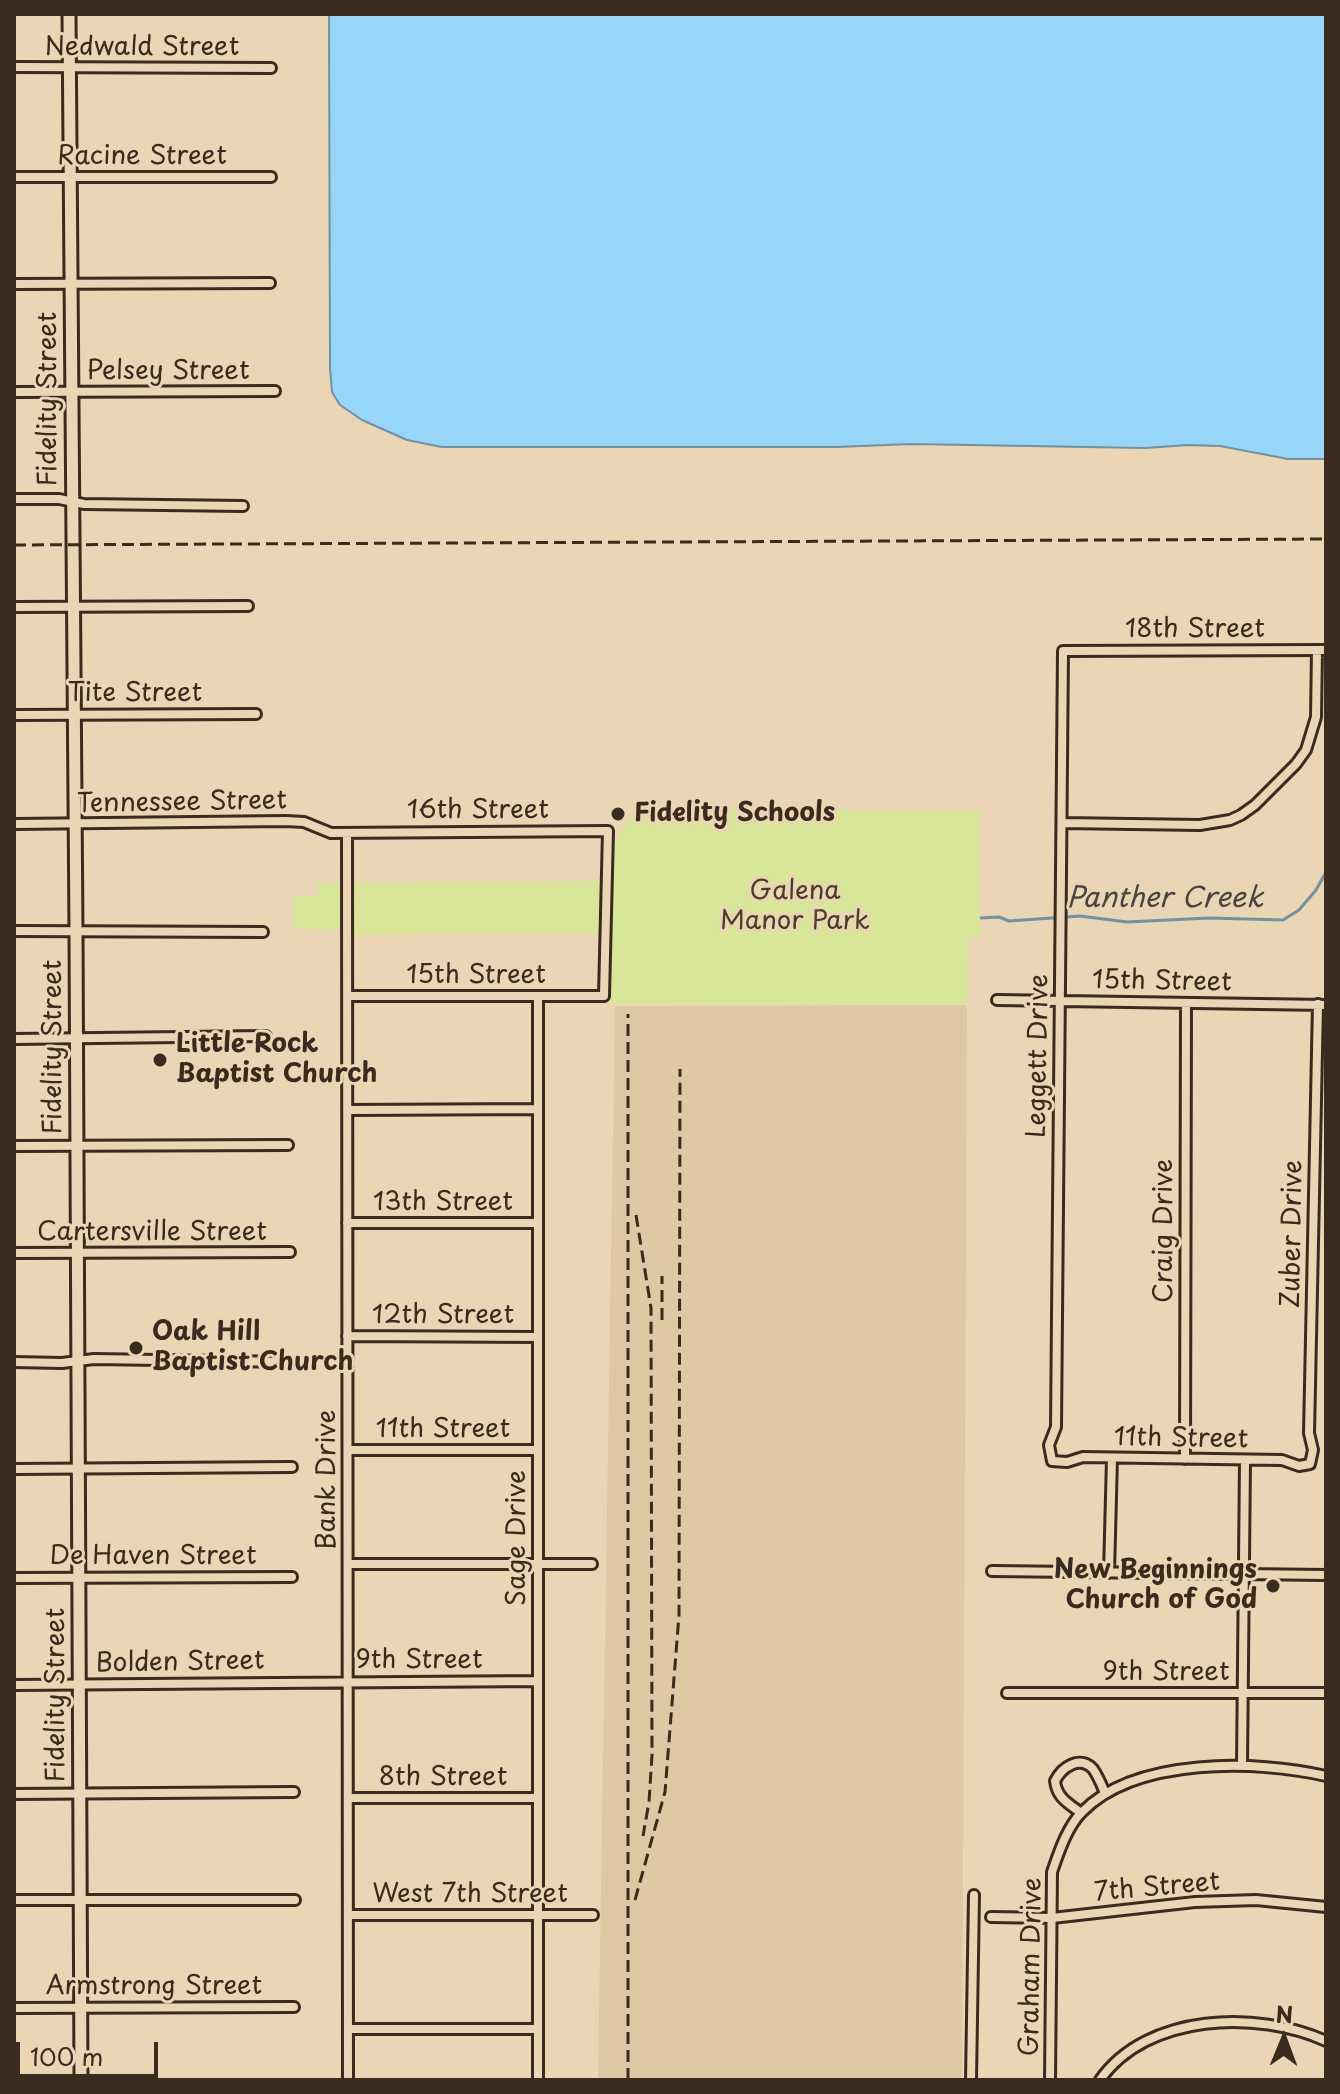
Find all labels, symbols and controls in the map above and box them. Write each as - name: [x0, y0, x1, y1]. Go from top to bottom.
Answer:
- street label: Nedwald Street: [45, 32, 239, 64]
- street label: Racine Street: [57, 141, 227, 173]
- street label: Fidelity Street: [33, 312, 65, 486]
- street label: Pelsey Street: [86, 356, 250, 388]
- street label: 18th Street: [1125, 614, 1265, 646]
- street label: Tite Street: [68, 678, 202, 710]
- street label: Tennessee Street: [77, 786, 287, 820]
- street label: 16th Street: [407, 795, 549, 827]
- place label: Fidelity Schools: [634, 798, 835, 830]
- marker: Fidelity Schools: [609, 805, 627, 823]
- park label: Galena Manor Park: [720, 876, 870, 938]
- water label: Panther Creek: [1067, 882, 1263, 916]
- street label: Fidelity Street: [38, 960, 70, 1134]
- street label: 15th Street: [406, 960, 546, 992]
- street label: 15th Street: [1092, 965, 1232, 999]
- street label: Leggett Drive: [1022, 974, 1056, 1138]
- place label: Little Rock Baptist Church: [176, 1029, 378, 1090]
- marker: Little Rock Baptist Church: [151, 1051, 169, 1069]
- street label: Craig Drive: [1149, 1159, 1181, 1303]
- street label: Zuber Drive: [1276, 1160, 1310, 1308]
- street label: 13th Street: [373, 1187, 513, 1219]
- street label: Cartersville Street: [37, 1217, 267, 1249]
- street label: 12th Street: [372, 1300, 514, 1332]
- place label: Oak Hill Baptist Church: [152, 1317, 354, 1378]
- marker: Oak Hill Baptist Church: [127, 1339, 145, 1357]
- street label: Bank Drive: [312, 1410, 344, 1550]
- street label: 11th Street: [376, 1414, 510, 1446]
- street label: 11th Street: [1114, 1422, 1248, 1456]
- street label: Sage Drive: [502, 1470, 534, 1606]
- street label: De Haven Street: [49, 1541, 257, 1573]
- place label: New Beginnings Church of God: [1054, 1555, 1257, 1616]
- marker: New Beginnings Church of God: [1264, 1577, 1282, 1595]
- street label: Fidelity Street: [41, 1608, 73, 1782]
- street label: 9th Street: [356, 1645, 482, 1677]
- street label: Bolden Street: [95, 1646, 265, 1680]
- street label: 9th Street: [1103, 1657, 1229, 1689]
- street label: 8th Street: [379, 1762, 507, 1794]
- street label: 7th Street: [1093, 1867, 1221, 1909]
- street label: Graham Drive: [1015, 1877, 1049, 2057]
- street label: West 7th Street: [372, 1879, 568, 1911]
- street label: Armstrong Street: [46, 1971, 262, 2003]
- text: N: [1275, 1997, 1293, 2030]
- north arrow: [1244, 1998, 1324, 2078]
- scale bar: [20, 2026, 162, 2076]
- text: 100 m: [30, 2038, 103, 2074]

